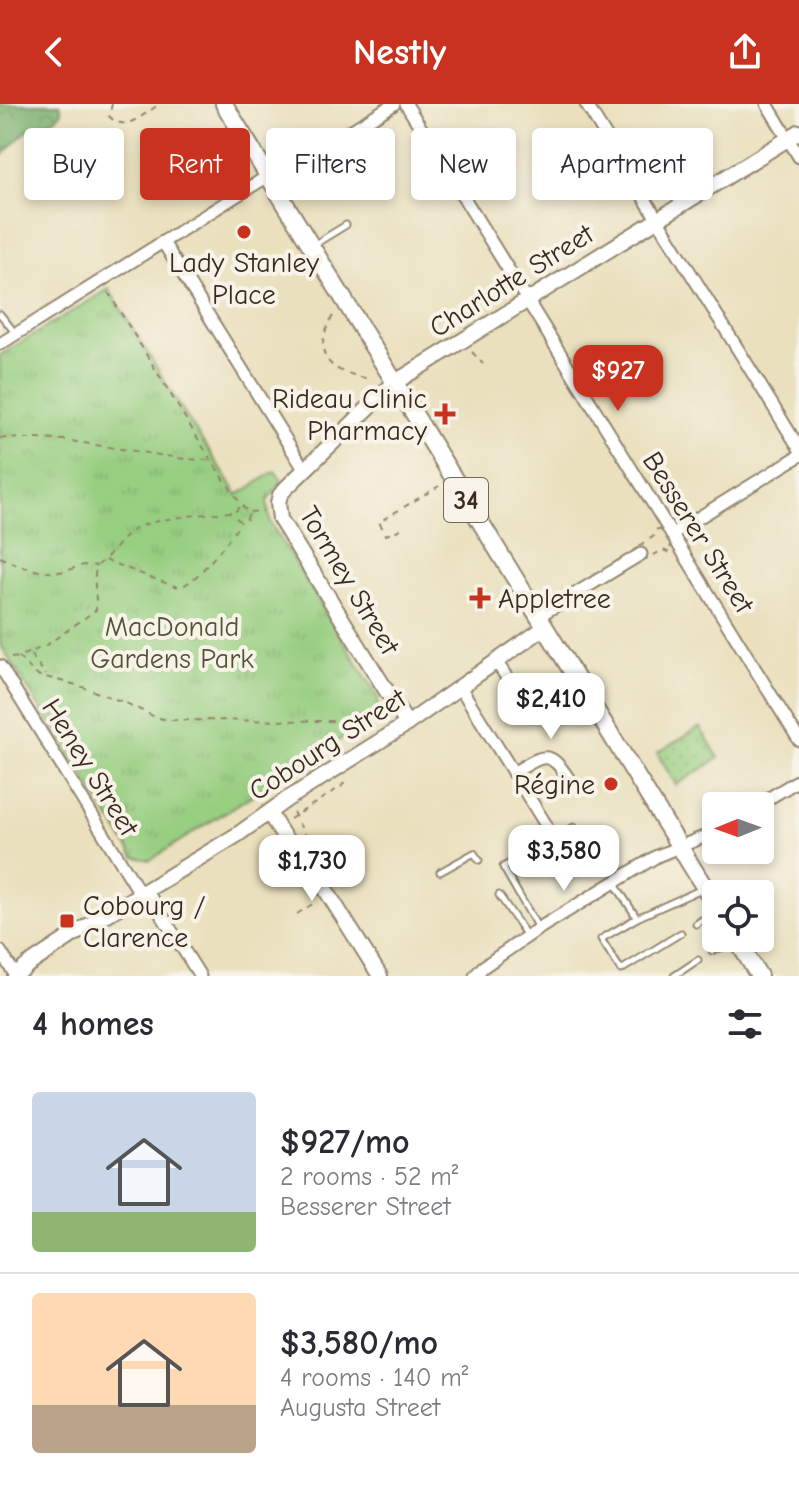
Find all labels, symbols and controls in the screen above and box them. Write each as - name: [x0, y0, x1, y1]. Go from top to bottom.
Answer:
- icon: back: [32, 30, 76, 74]
- icon: share: [723, 30, 767, 74]
- text: Nestly: [353, 32, 446, 73]
- chip: Buy: [24, 128, 124, 200]
- chip: Rent: [140, 128, 250, 200]
- chip: Filters: [266, 128, 395, 200]
- chip: New: [411, 128, 516, 200]
- chip: Apartment: [532, 128, 713, 200]
- street label: Charlotte Street: [424, 217, 600, 344]
- marker: Lady Stanley Place: [235, 223, 253, 241]
- place label: Lady Stanley Place: [169, 247, 319, 311]
- pin: $927: [571, 345, 665, 413]
- text: $927: [591, 356, 645, 386]
- place label: Rideau Clinic Pharmacy: [272, 383, 427, 447]
- marker: Rideau Clinic Pharmacy: [434, 403, 456, 425]
- street label: Besserer Street: [636, 446, 761, 620]
- road number: 34: [444, 478, 488, 522]
- street label: Tormey Street: [292, 501, 406, 661]
- place label: Appletree: [498, 583, 611, 615]
- marker: Appletree: [469, 587, 491, 609]
- park label: MacDonald Gardens Park: [90, 611, 254, 675]
- pin: $2,410: [486, 673, 616, 741]
- street label: Cobourg Street: [243, 682, 413, 807]
- text: $2,410: [516, 684, 586, 714]
- street label: Heney Street: [35, 693, 146, 843]
- place label: Régine: [514, 769, 595, 801]
- marker: Régine: [602, 775, 620, 793]
- north arrow: [702, 792, 774, 864]
- map controls: [702, 792, 774, 952]
- pin: $3,580: [499, 825, 629, 893]
- pin: $1,730: [247, 835, 377, 903]
- text: $3,580: [526, 836, 602, 866]
- text: $1,730: [277, 846, 347, 876]
- button: locate: [702, 880, 774, 952]
- place label: Cobourg / Clarence: [83, 890, 206, 954]
- marker: Cobourg / Clarence: [58, 912, 76, 930]
- icon: filters: [723, 1002, 767, 1046]
- text: 4 homes: [32, 1004, 154, 1044]
- text: $927/mo: [280, 1122, 410, 1162]
- icon: home: [96, 1124, 192, 1220]
- text: 2 rooms · 52 m²: [280, 1162, 458, 1192]
- text: Besserer Street: [280, 1192, 451, 1222]
- text: $3,580/mo: [280, 1323, 438, 1363]
- icon: home: [96, 1325, 192, 1421]
- text: 4 rooms · 140 m²: [280, 1363, 468, 1393]
- text: Augusta Street: [280, 1393, 440, 1423]

